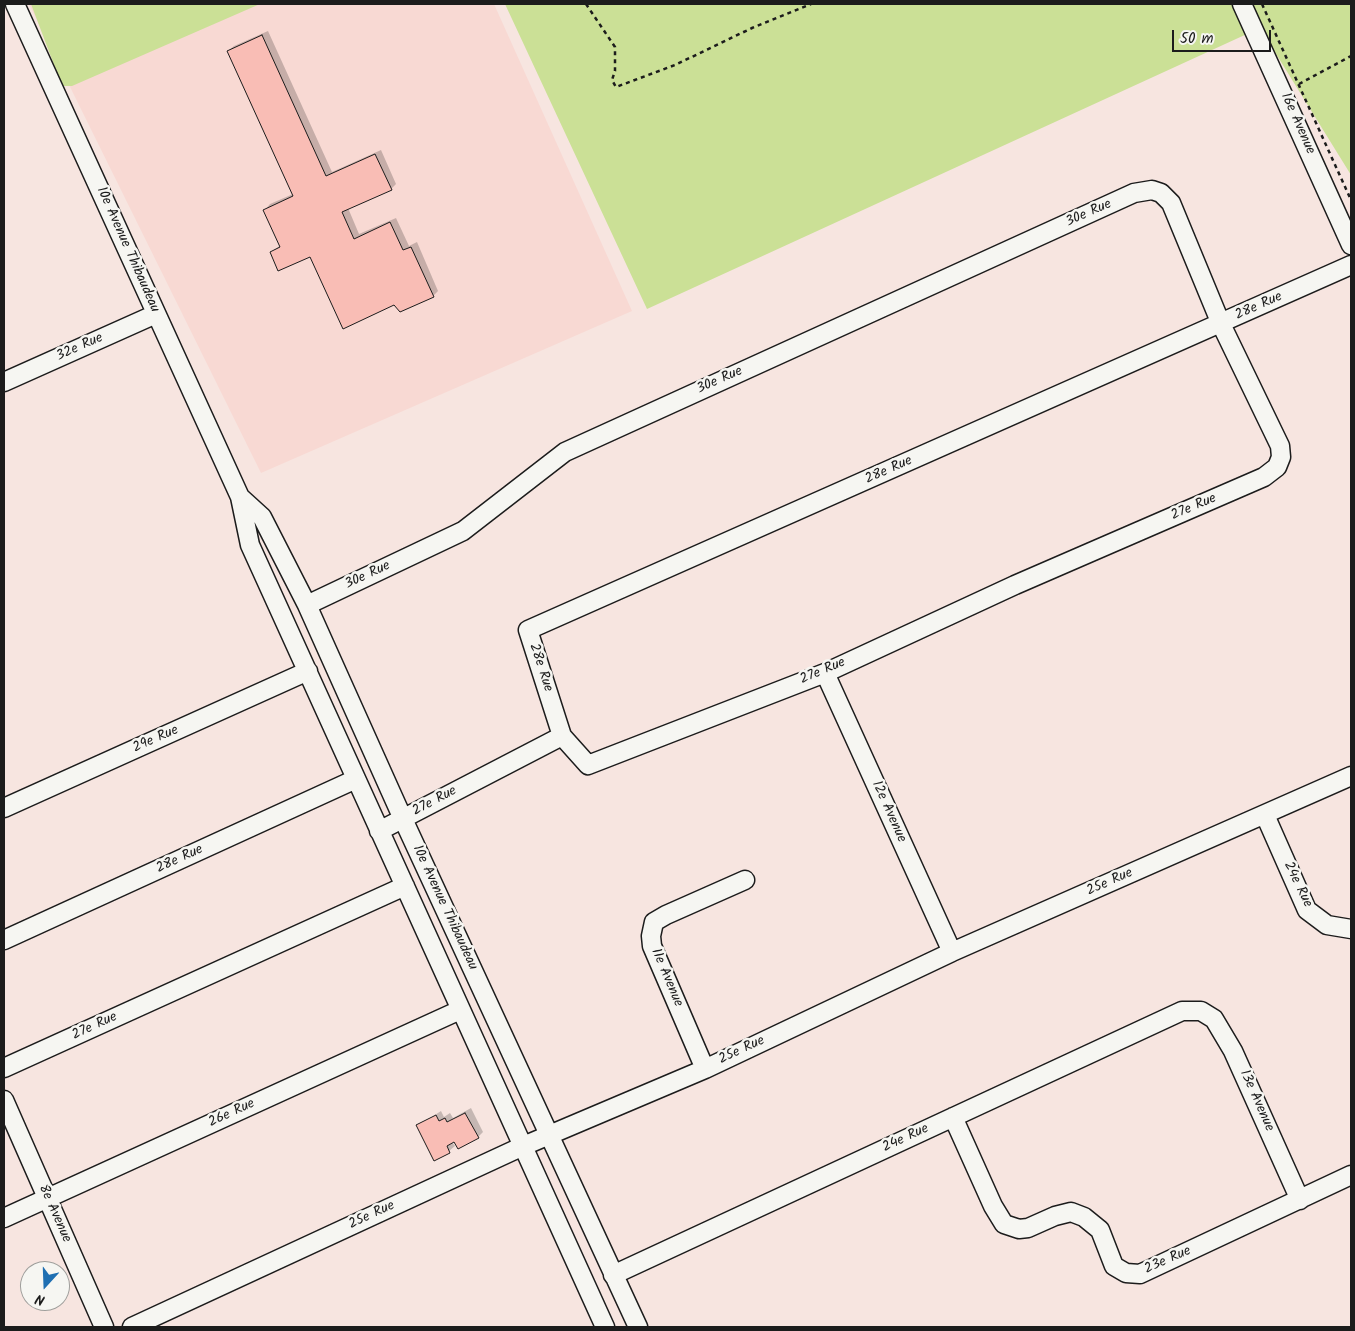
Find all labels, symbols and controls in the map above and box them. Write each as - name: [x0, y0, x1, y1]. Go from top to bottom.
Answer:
- scale bar: [1175, 20, 1274, 52]
- text: 50 m: [1180, 27, 1214, 51]
- street label: 16e Avenue: [1276, 91, 1318, 157]
- street label: 10e Avenue Thibaudeau: [92, 185, 162, 315]
- street label: 30e Rue: [1064, 197, 1114, 231]
- street label: 28e Rue: [1233, 289, 1285, 325]
- street label: 32e Rue: [54, 330, 106, 366]
- street label: 30e Rue: [695, 364, 745, 398]
- street label: 28e Rue: [863, 453, 915, 489]
- street label: 27e Rue: [1169, 491, 1219, 525]
- street label: 30e Rue: [343, 558, 393, 594]
- street label: 28e Rue: [524, 642, 556, 694]
- street label: 27e Rue: [798, 655, 848, 689]
- street label: 29e Rue: [131, 723, 181, 757]
- street label: 12e Avenue: [867, 779, 909, 845]
- street label: 27e Rue: [410, 783, 460, 821]
- street label: 28e Rue: [154, 842, 206, 878]
- street label: 10e Avenue Thibaudeau: [408, 843, 480, 973]
- street label: 24e Rue: [1279, 859, 1315, 911]
- street label: 25e Rue: [1084, 865, 1136, 901]
- street label: 11e Avenue: [646, 946, 686, 1010]
- street label: 27e Rue: [70, 1009, 120, 1045]
- street label: 25e Rue: [716, 1033, 768, 1069]
- street label: 13e Avenue: [1235, 1068, 1277, 1134]
- street label: 26e Rue: [206, 1096, 258, 1132]
- street label: 24e Rue: [880, 1121, 932, 1157]
- street label: 8e Avenue: [34, 1182, 74, 1246]
- street label: 25e Rue: [346, 1198, 398, 1234]
- street label: 23e Rue: [1142, 1243, 1194, 1279]
- north arrow: [20, 1261, 70, 1311]
- text: N: [32, 1287, 48, 1311]

